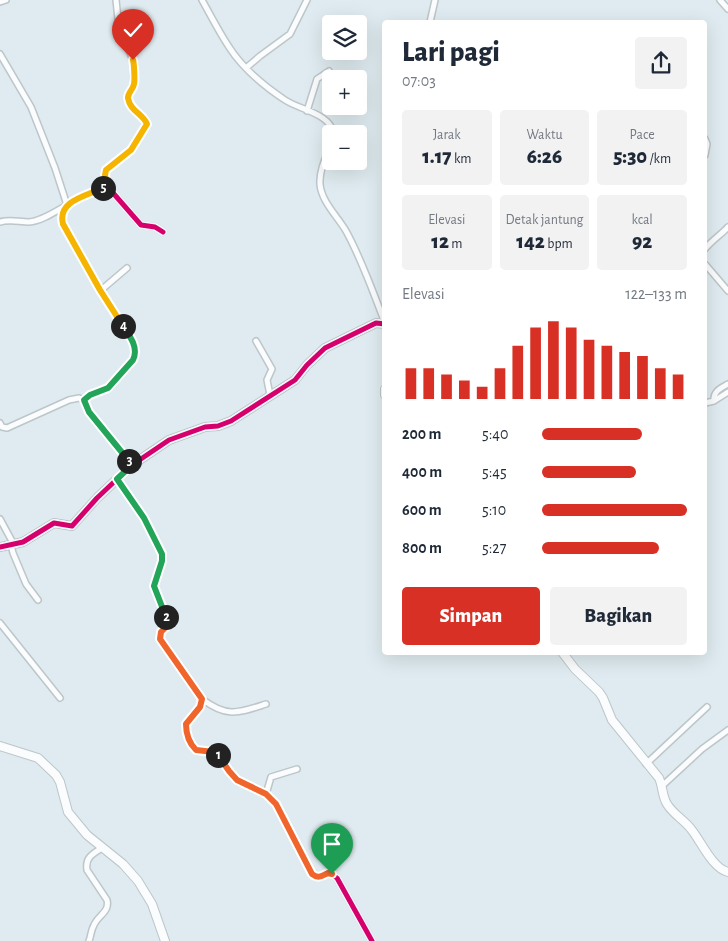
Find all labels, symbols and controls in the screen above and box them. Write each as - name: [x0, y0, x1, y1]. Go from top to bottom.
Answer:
- pin: [112, 9, 154, 60]
- map controls: [322, 15, 367, 170]
- button: layers: [322, 15, 367, 60]
- icon: check: [119, 16, 147, 44]
- button: share: [635, 37, 687, 89]
- text: Lari pagi: [402, 39, 500, 67]
- button: +: [322, 70, 367, 115]
- text: 07:03: [402, 73, 436, 89]
- button: −: [322, 125, 367, 170]
- text: Jarak: [433, 128, 461, 142]
- text: Waktu: [526, 128, 563, 142]
- text: Pace: [630, 128, 655, 142]
- text: 1.17: [422, 146, 452, 167]
- text: 6:26: [527, 146, 562, 167]
- text: 5:30: [613, 146, 647, 167]
- text: km: [452, 152, 472, 166]
- text: /km: [647, 152, 671, 166]
- pin: 5: [90, 176, 116, 200]
- text: 5: [100, 181, 107, 195]
- text: Elevasi: [428, 213, 466, 227]
- text: Detak jantung: [506, 213, 583, 227]
- text: kcal: [631, 213, 653, 227]
- text: 12: [431, 231, 449, 252]
- text: 142: [516, 231, 545, 252]
- text: 92: [632, 231, 652, 252]
- text: m: [449, 237, 462, 251]
- text: bpm: [545, 237, 573, 251]
- text: Elevasi: [402, 286, 445, 302]
- text: 122–133 m: [625, 286, 687, 302]
- pin: 4: [110, 314, 136, 338]
- text: 4: [120, 319, 127, 333]
- text: 200 m: [402, 426, 442, 442]
- text: 5:40: [482, 426, 509, 442]
- pin: 3: [116, 448, 142, 474]
- text: 3: [126, 454, 133, 468]
- text: 400 m: [402, 464, 442, 480]
- text: 5:45: [482, 464, 507, 480]
- text: 600 m: [402, 502, 442, 518]
- text: 5:10: [482, 502, 506, 518]
- text: 800 m: [402, 540, 442, 556]
- text: 5:27: [482, 540, 506, 556]
- button: Simpan: [402, 587, 540, 645]
- button: Bagikan: [550, 587, 687, 645]
- pin: 2: [154, 604, 178, 630]
- text: 2: [163, 610, 170, 624]
- pin: 1: [206, 742, 230, 768]
- text: 1: [216, 748, 221, 762]
- pin: [311, 823, 353, 874]
- icon: arrive: [318, 830, 346, 858]

